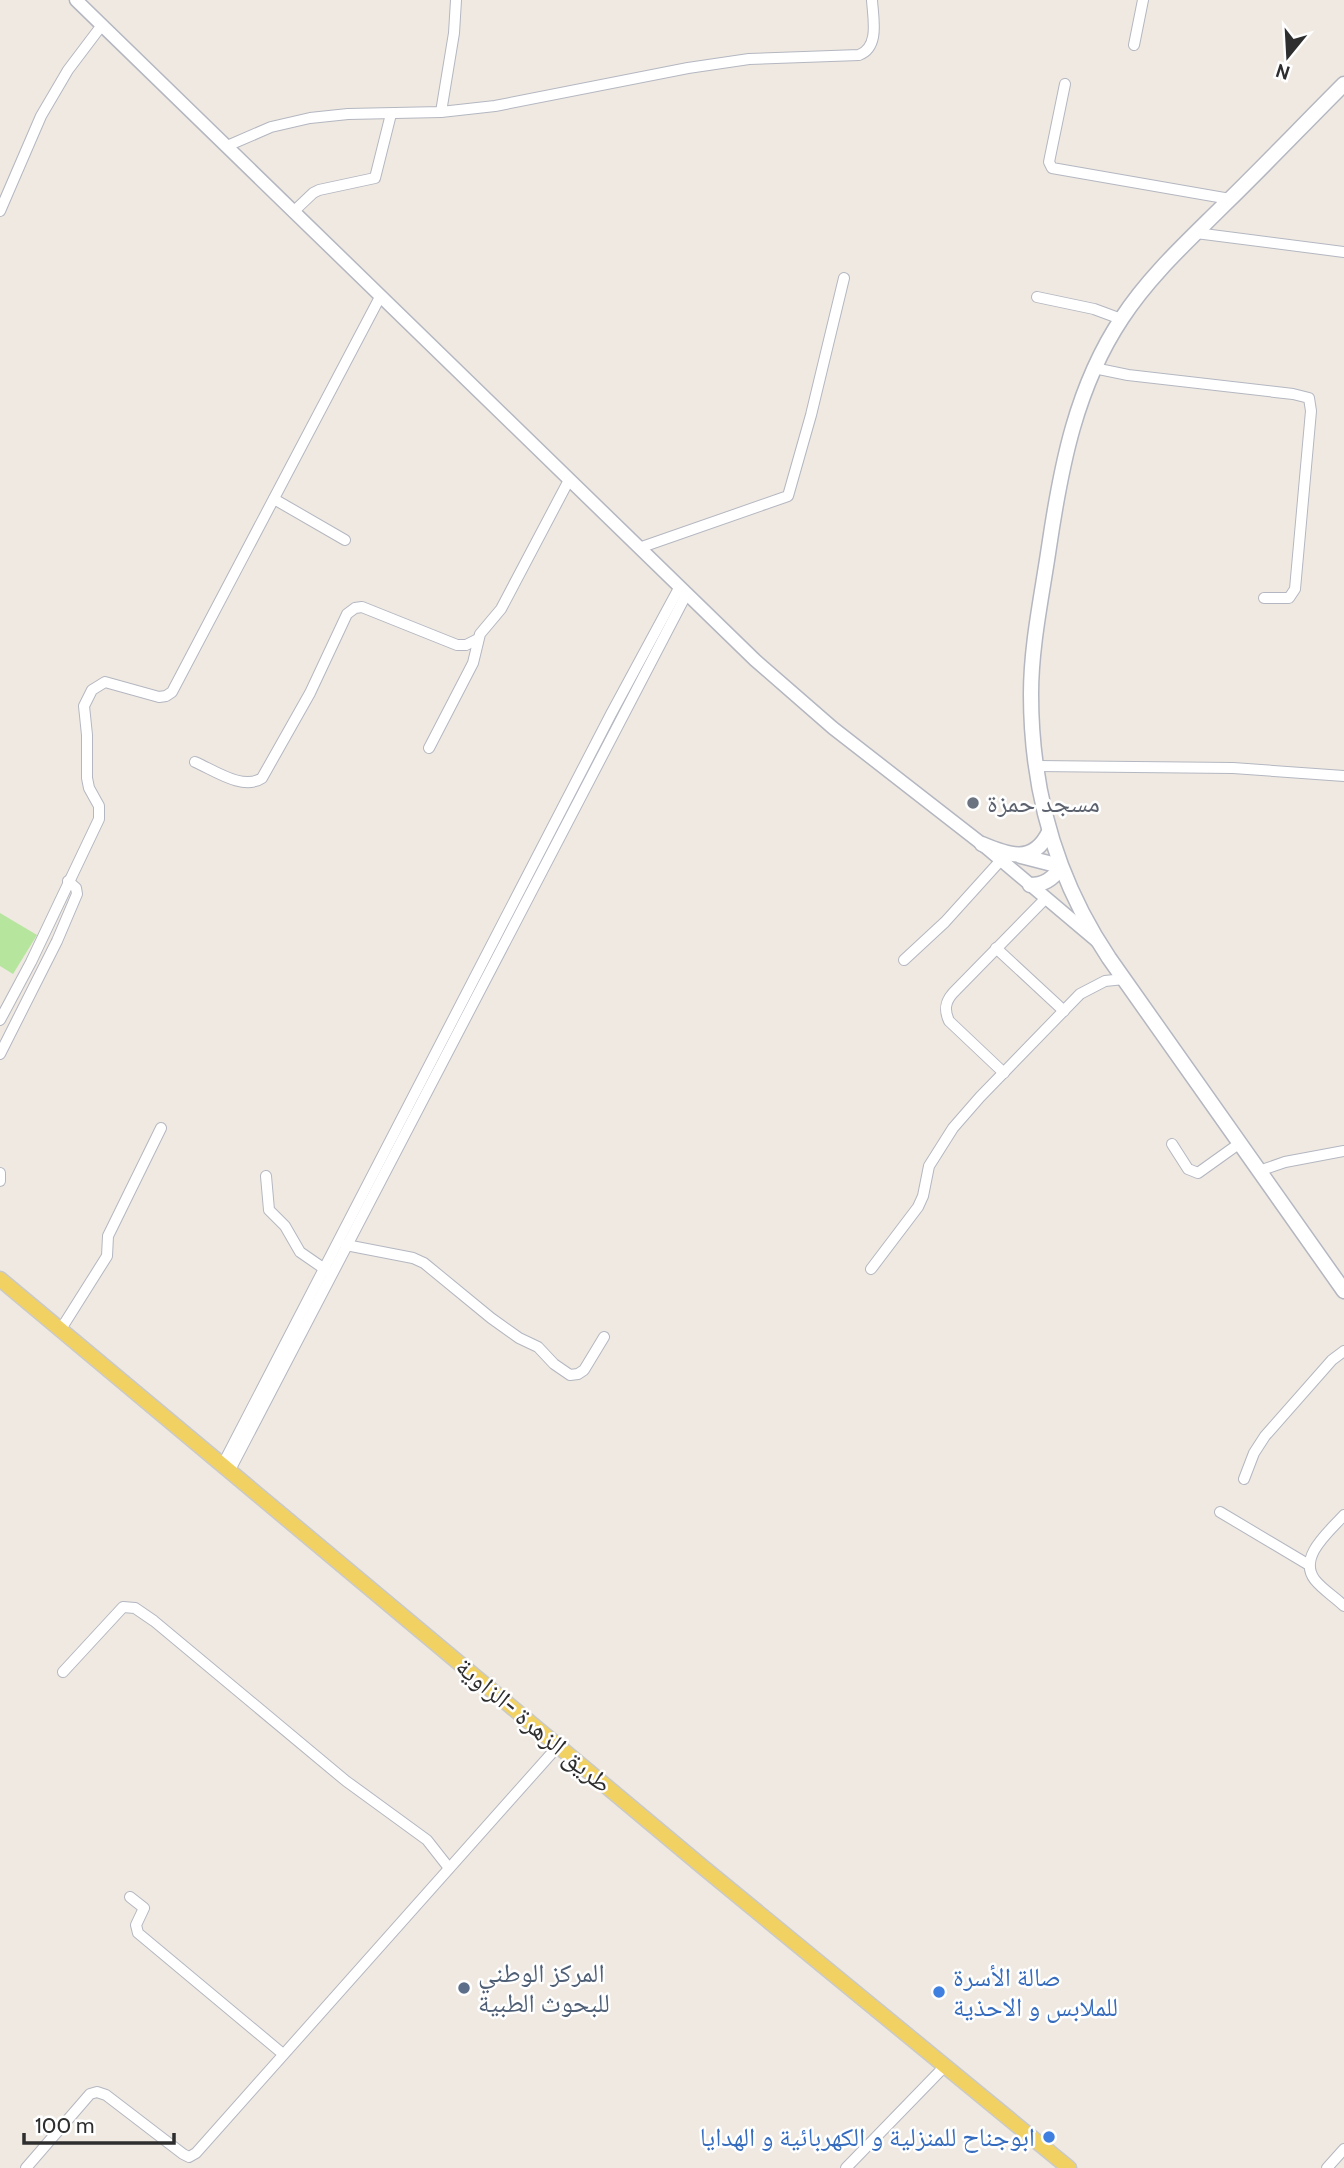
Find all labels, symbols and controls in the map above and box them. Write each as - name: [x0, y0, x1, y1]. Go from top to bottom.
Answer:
- north arrow: [1253, 21, 1323, 91]
- text: N: [1273, 59, 1293, 85]
- place label: مسجد حمزة: [987, 787, 1100, 819]
- marker: مسجد حمزة: [965, 795, 981, 811]
- street label: طريق الزهرة -الزاوية: [449, 1650, 619, 1800]
- place label: المركز الوطني للبحوث الطبية: [478, 1957, 610, 2019]
- place label: صالة الأسرة للملابس و الاحذية: [953, 1961, 1118, 2023]
- marker: المركز الوطني للبحوث الطبية: [456, 1980, 472, 1996]
- marker: صالة الأسرة للملابس و الاحذية: [931, 1984, 947, 2000]
- scale bar: [24, 2102, 175, 2146]
- text: 100 m: [35, 2113, 94, 2138]
- place label: ابوجناح للمنزلية و الكهربائية و الهدايا: [700, 2121, 1035, 2153]
- marker: ابوجناح للمنزلية و الكهربائية و الهدايا: [1041, 2129, 1057, 2145]

